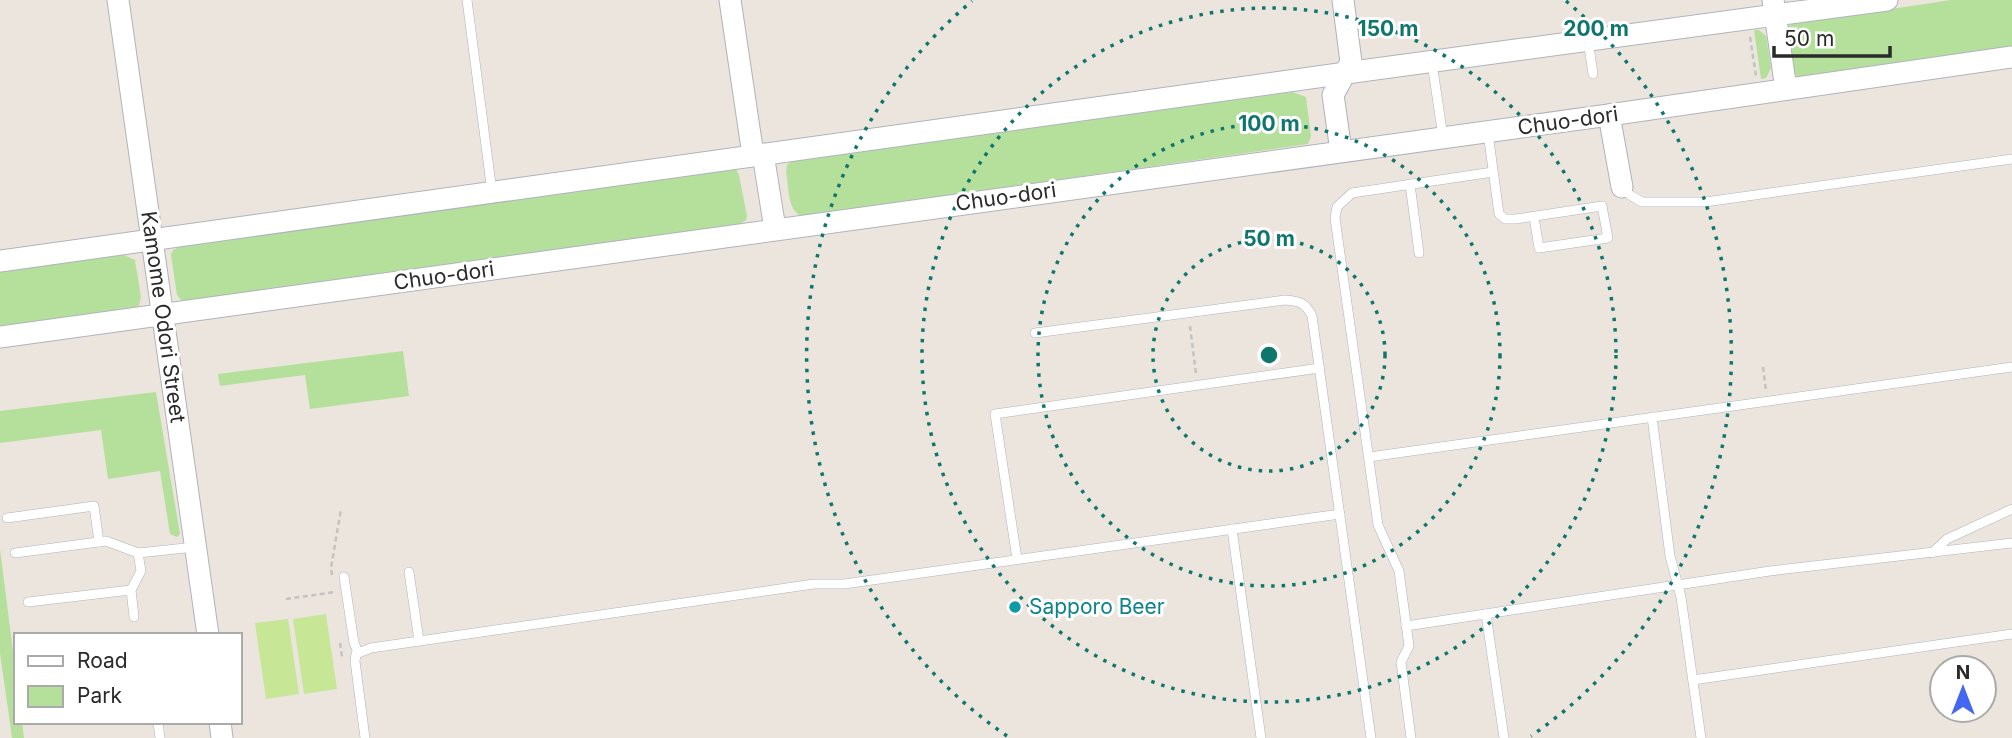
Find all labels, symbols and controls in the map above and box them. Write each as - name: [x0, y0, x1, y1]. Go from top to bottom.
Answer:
- scale bar: [1774, 14, 1890, 58]
- text: 150 m: [1358, 16, 1418, 41]
- text: 200 m: [1563, 16, 1629, 41]
- text: 50 m: [1784, 26, 1834, 51]
- street label: Chuo-dori: [1516, 101, 1620, 140]
- text: 100 m: [1238, 111, 1300, 136]
- street label: Chuo-dori: [954, 177, 1058, 216]
- street label: Kamome Odori Street: [136, 210, 191, 424]
- text: 50 m: [1243, 226, 1295, 251]
- street label: Chuo-dori: [392, 256, 496, 295]
- centre of rings: [1257, 343, 1281, 367]
- place label: Sapporo Beer: [1029, 594, 1165, 619]
- marker: Sapporo Beer: [1007, 599, 1023, 615]
- legend: [14, 633, 242, 724]
- text: Road: [77, 648, 128, 673]
- north arrow: [1928, 654, 1998, 724]
- text: N: [1956, 661, 1970, 684]
- text: Park: [77, 683, 122, 708]

